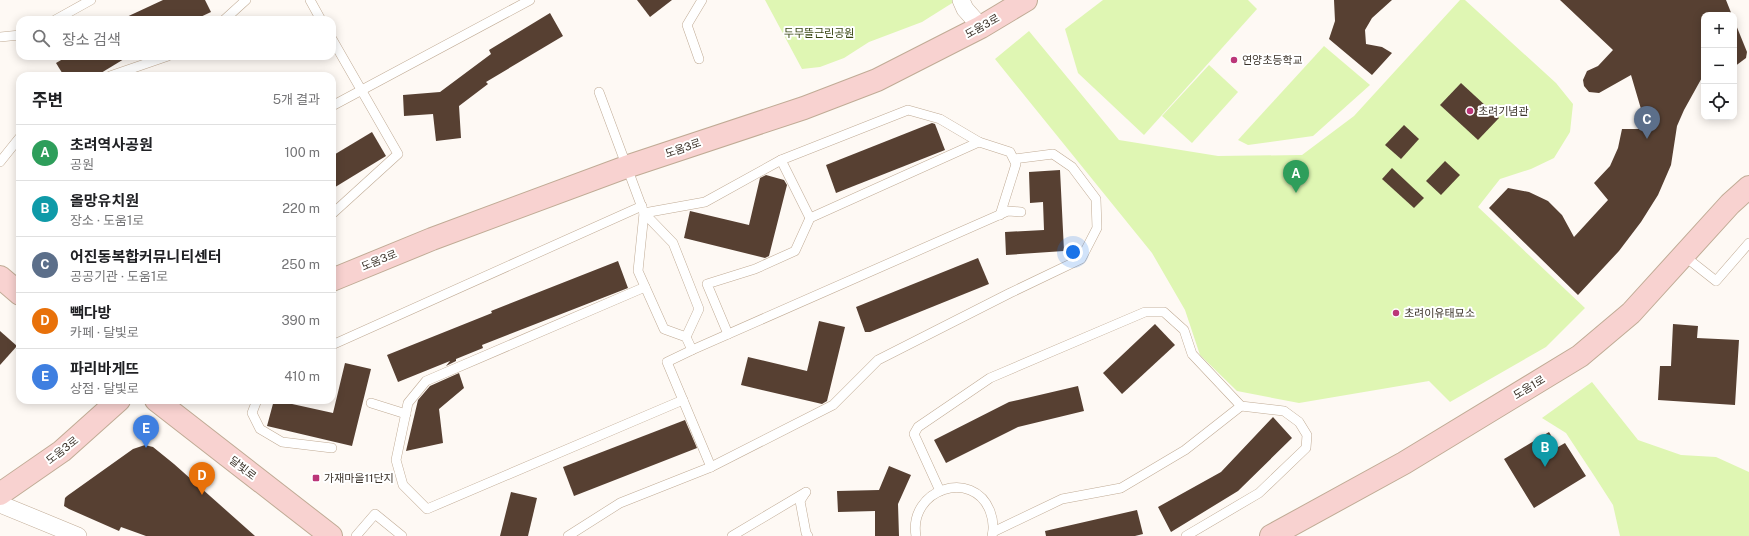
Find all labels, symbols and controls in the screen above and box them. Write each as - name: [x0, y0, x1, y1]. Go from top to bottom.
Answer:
- street label: 도움3로: [963, 12, 1001, 40]
- map controls: [1701, 12, 1737, 120]
- button: +: [1701, 12, 1737, 48]
- search box: [16, 16, 336, 60]
- icon: search: [30, 27, 52, 49]
- park label: 두무뜰근린공원: [784, 27, 854, 39]
- text: 장소 검색: [62, 31, 121, 48]
- button: −: [1701, 48, 1737, 84]
- place label: 연양초등학교: [1242, 54, 1303, 66]
- marker: 연양초등학교: [1229, 55, 1239, 65]
- button: locate: [1701, 84, 1737, 120]
- text: 주변: [32, 90, 63, 110]
- text: 5개 결과: [273, 92, 320, 107]
- place label: 초려기념관: [1478, 105, 1529, 117]
- marker: 초려기념관: [1465, 106, 1475, 116]
- pin: C: [1634, 106, 1660, 139]
- text: 초려역사공원: [70, 136, 153, 153]
- street label: 도움3로: [663, 136, 703, 160]
- text: A: [40, 145, 50, 160]
- text: 100 m: [284, 145, 320, 160]
- text: 공원: [70, 157, 94, 172]
- pin: A: [1283, 160, 1309, 193]
- text: 올망유치원: [70, 192, 139, 209]
- text: B: [41, 201, 49, 216]
- text: 220 m: [282, 201, 320, 216]
- text: 장소 · 도움1로: [70, 213, 144, 228]
- your location: [1063, 242, 1083, 262]
- street label: 도움3로: [359, 247, 399, 273]
- text: 어진동복합커뮤니티센터: [70, 248, 222, 265]
- text: C: [40, 257, 50, 272]
- text: 250 m: [282, 257, 320, 272]
- text: 공공기관 · 도움1로: [70, 269, 168, 284]
- text: 빽다방: [70, 304, 111, 321]
- place label: 초려이유태묘소: [1404, 307, 1475, 319]
- marker: 초려이유태묘소: [1391, 308, 1401, 318]
- text: D: [40, 313, 50, 328]
- text: 390 m: [282, 313, 320, 328]
- text: 카페 · 달빛로: [70, 325, 139, 340]
- text: 파리바게뜨: [70, 360, 139, 377]
- text: E: [41, 369, 49, 384]
- text: 410 m: [284, 369, 320, 384]
- street label: 도움1로: [1511, 373, 1547, 401]
- text: 상점 · 달빛로: [70, 381, 139, 396]
- pin: E: [133, 415, 159, 448]
- street label: 도움3로: [44, 434, 80, 466]
- pin: B: [1532, 434, 1558, 467]
- street label: 달빛로: [227, 454, 259, 482]
- pin: D: [189, 462, 215, 495]
- place label: 가재마을11단지: [324, 472, 394, 484]
- marker: 가재마을11단지: [311, 473, 321, 483]

